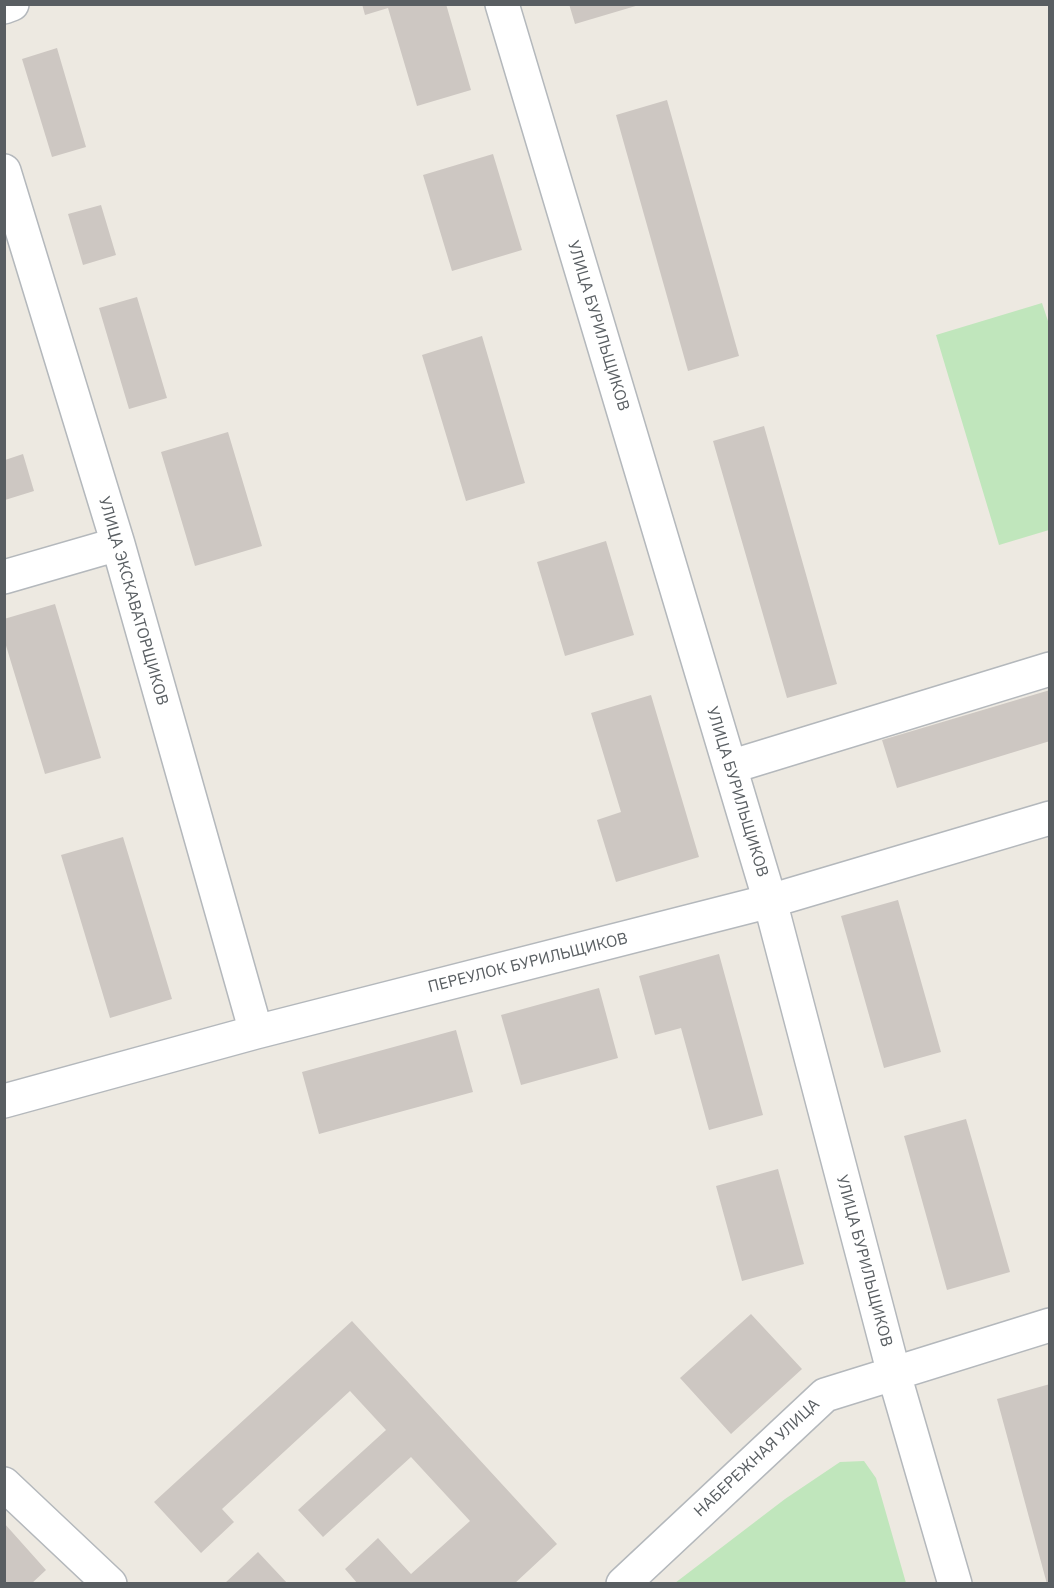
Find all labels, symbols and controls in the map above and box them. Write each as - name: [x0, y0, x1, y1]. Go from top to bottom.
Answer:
- street label: УЛИЦА БУРИЛЬЩИКОВ: [563, 238, 633, 414]
- street label: УЛИЦА ЭКСКАВАТОРЩИКОВ: [94, 494, 172, 708]
- street label: УЛИЦА БУРИЛЬЩИКОВ: [702, 704, 772, 880]
- street label: ПЕРЕУЛОК БУРИЛЬЩИКОВ: [426, 929, 630, 997]
- street label: УЛИЦА БУРИЛЬЩИКОВ: [832, 1173, 896, 1349]
- street label: НАБЕРЕЖНАЯ УЛИЦА: [690, 1395, 824, 1521]

